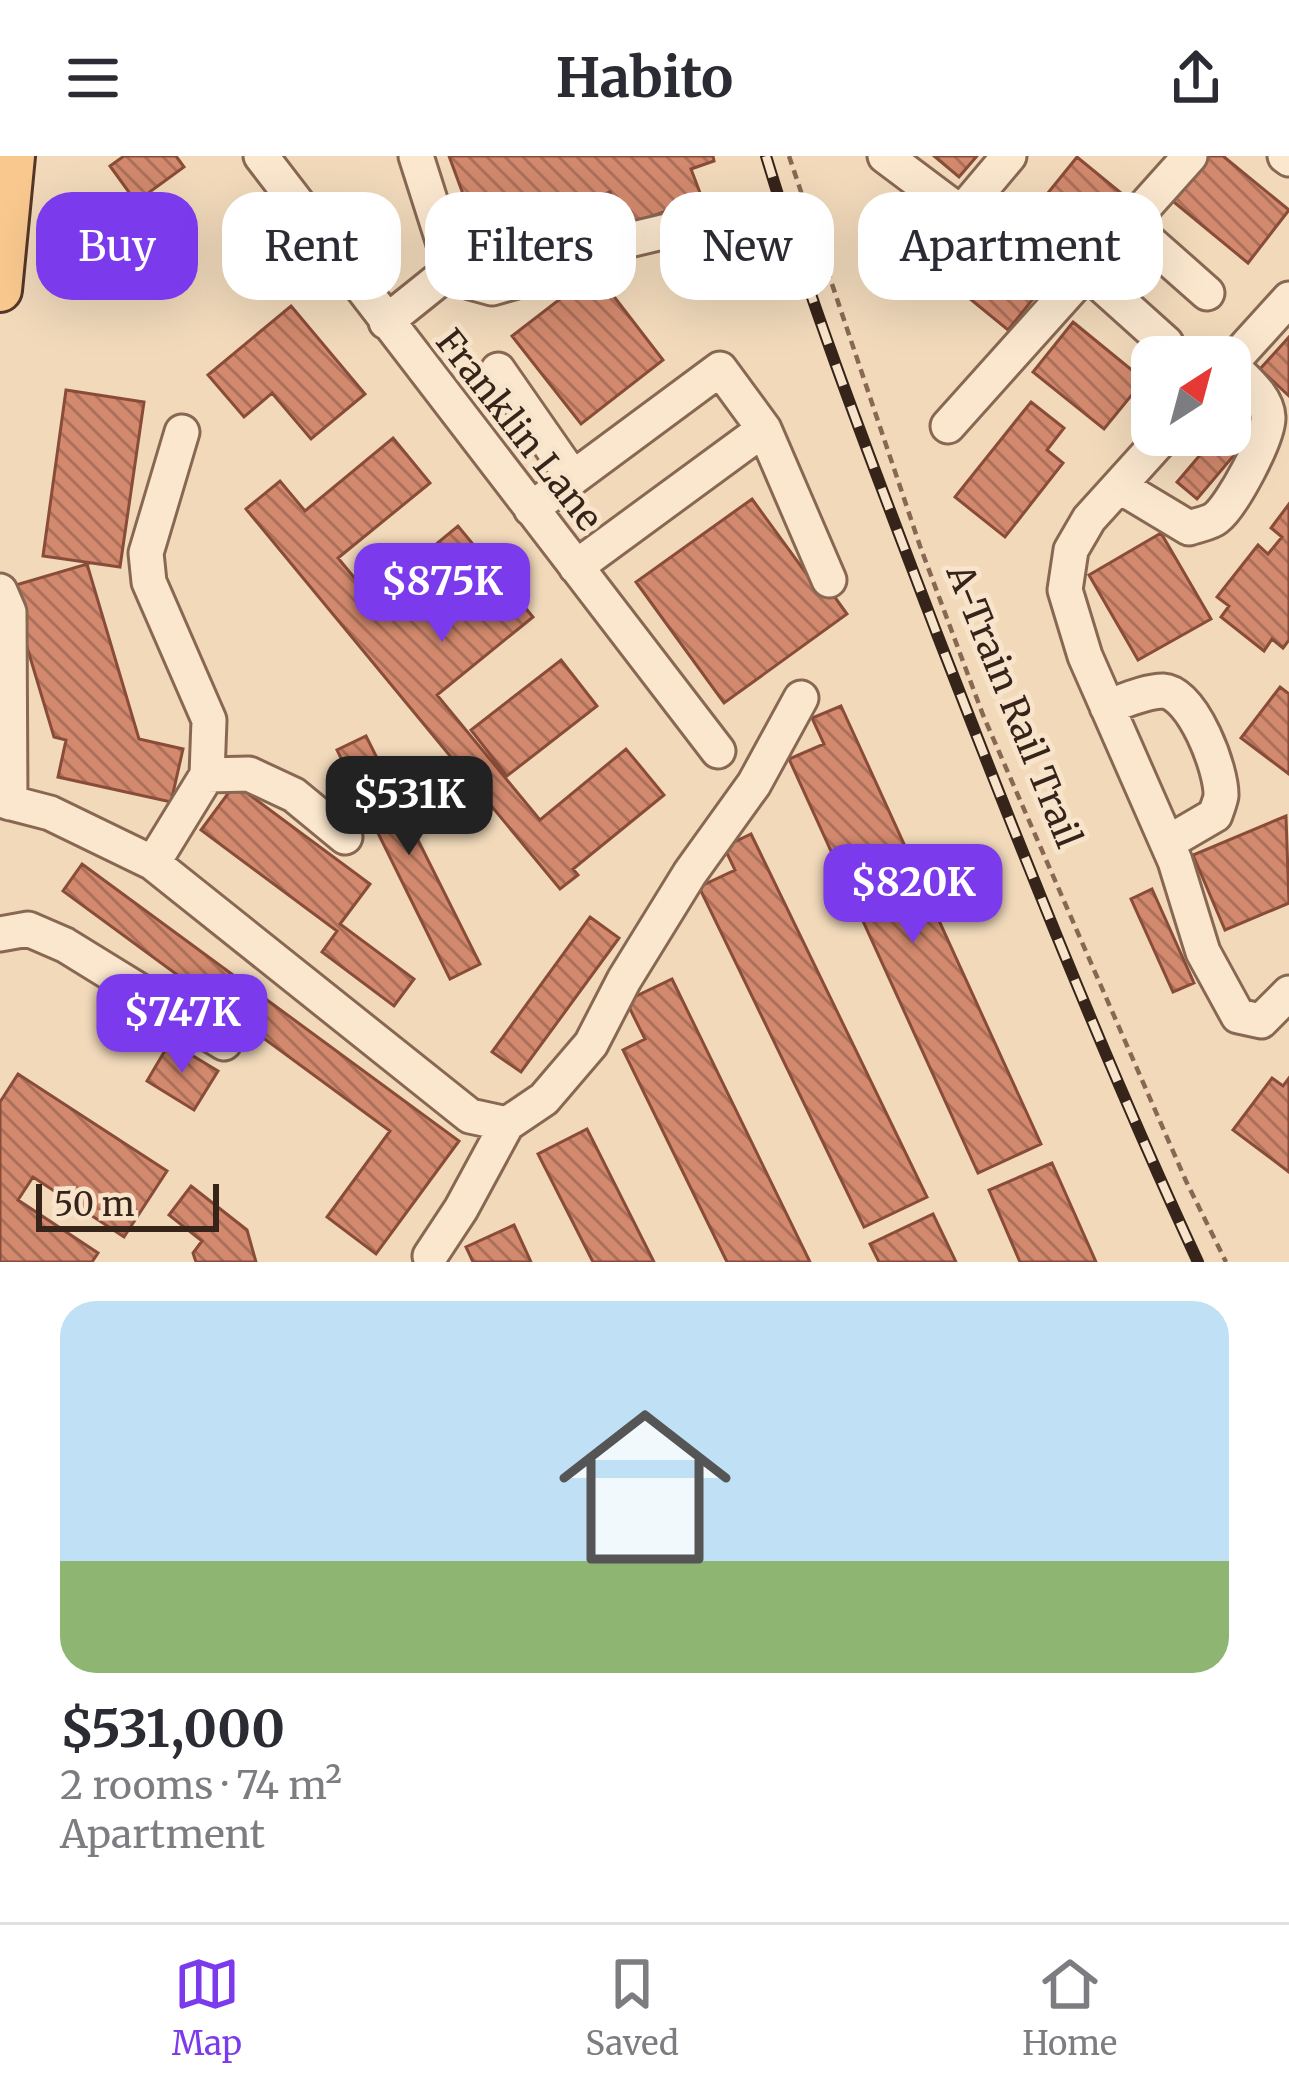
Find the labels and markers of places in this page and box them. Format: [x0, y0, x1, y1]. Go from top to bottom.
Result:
pin: $875K [358, 543, 526, 645]
pin: $531K [325, 756, 493, 858]
pin: $820K [829, 844, 997, 946]
pin: $747K [98, 974, 266, 1076]

